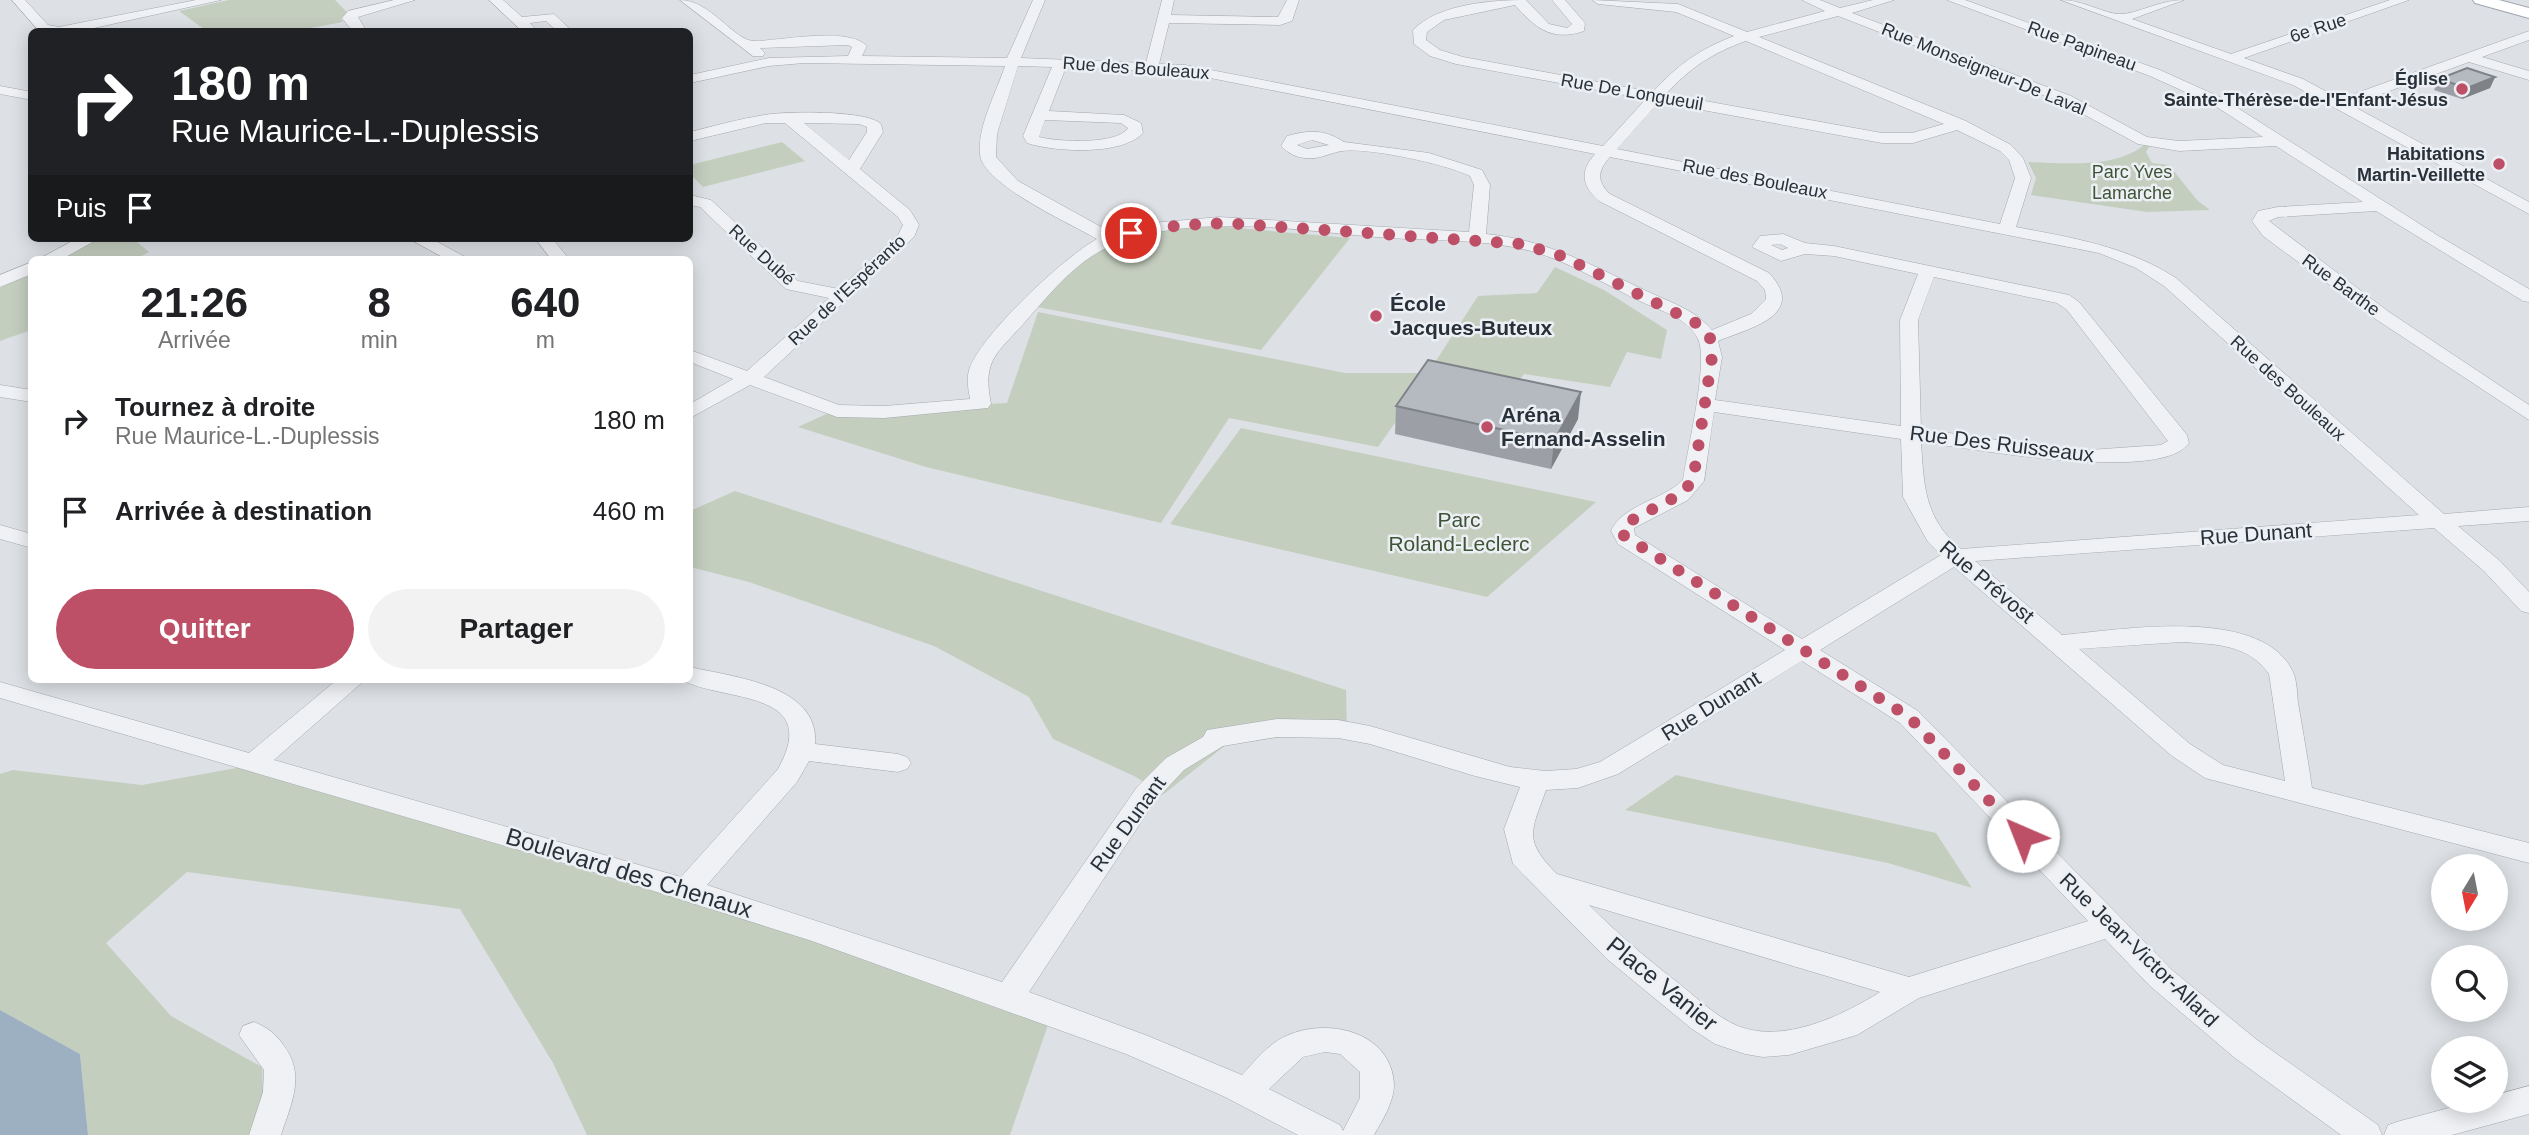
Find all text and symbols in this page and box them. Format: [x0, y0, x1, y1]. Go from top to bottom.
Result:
street label: 6e Rue [2287, 10, 2349, 46]
street label: Rue Papineau [2025, 17, 2139, 75]
street label: Rue Monseigneur-De Laval [1879, 19, 2089, 119]
street label: Rue des Bouleaux [1062, 53, 1210, 83]
icon: right [56, 56, 147, 147]
text: 180 m [171, 56, 310, 110]
place label: Église Sainte-Thérèse-de-l'Enfant-Jésus [2164, 68, 2448, 110]
street label: Rue De Longueuil [1559, 70, 1705, 114]
marker: Église Sainte-Thérèse-de-l'Enfant-Jésus [2454, 81, 2470, 97]
text: Rue Maurice-L.-Duplessis [171, 113, 539, 149]
place label: Habitations Martin-Veillette [2357, 144, 2485, 185]
street label: Rue des Bouleaux [1681, 155, 1829, 203]
marker: Habitations Martin-Veillette [2491, 156, 2507, 172]
park label: Parc Yves Lamarche [2092, 162, 2172, 203]
icon: arrive [121, 189, 159, 227]
text: Puis [56, 193, 107, 223]
pin [1101, 203, 1161, 263]
icon: arrive [1112, 214, 1150, 252]
street label: Rue Dubé [725, 220, 799, 290]
street label: Rue de l'Espéranto [784, 231, 910, 349]
street label: Rue Barthe [2298, 250, 2384, 320]
text: 21:26 [141, 279, 248, 326]
text: 8 [367, 279, 391, 326]
text: 640 [510, 279, 580, 326]
place label: École Jacques-Buteux [1390, 292, 1553, 339]
marker: École Jacques-Buteux [1368, 308, 1384, 324]
text: Arrivée [158, 327, 231, 353]
text: min [361, 327, 398, 353]
text: m [536, 327, 555, 353]
street label: Rue des Bouleaux [2227, 331, 2349, 445]
text: Tournez à droite [115, 392, 315, 422]
icon: right [56, 402, 94, 440]
place label: Aréna Fernand-Asselin [1501, 403, 1666, 450]
text: 180 m [593, 405, 665, 435]
marker: Aréna Fernand-Asselin [1479, 419, 1495, 435]
street label: Rue Des Ruisseaux [1909, 421, 2096, 466]
text: Rue Maurice-L.-Duplessis [115, 423, 380, 449]
icon: arrive [56, 493, 94, 531]
text: Arrivée à destination [115, 496, 372, 526]
text: 460 m [593, 496, 665, 526]
park label: Parc Roland-Leclerc [1388, 508, 1530, 555]
street label: Rue Dunant [2199, 518, 2313, 549]
street label: Rue Prévost [1936, 536, 2039, 628]
button: Quitter [56, 589, 354, 669]
button: Partager [368, 589, 665, 669]
street label: Rue Dunant [1657, 666, 1764, 745]
street label: Rue Dunant [1085, 771, 1170, 876]
position arrow [1986, 799, 2060, 873]
street label: Boulevard des Chenaux [503, 822, 756, 923]
north arrow [2431, 854, 2508, 931]
map controls [2431, 854, 2508, 1113]
street label: Rue Jean-Victor-Allard [2056, 868, 2223, 1031]
street label: Place Vanier [1602, 931, 1723, 1036]
button: search [2431, 945, 2508, 1022]
button: layers [2431, 1036, 2508, 1113]

